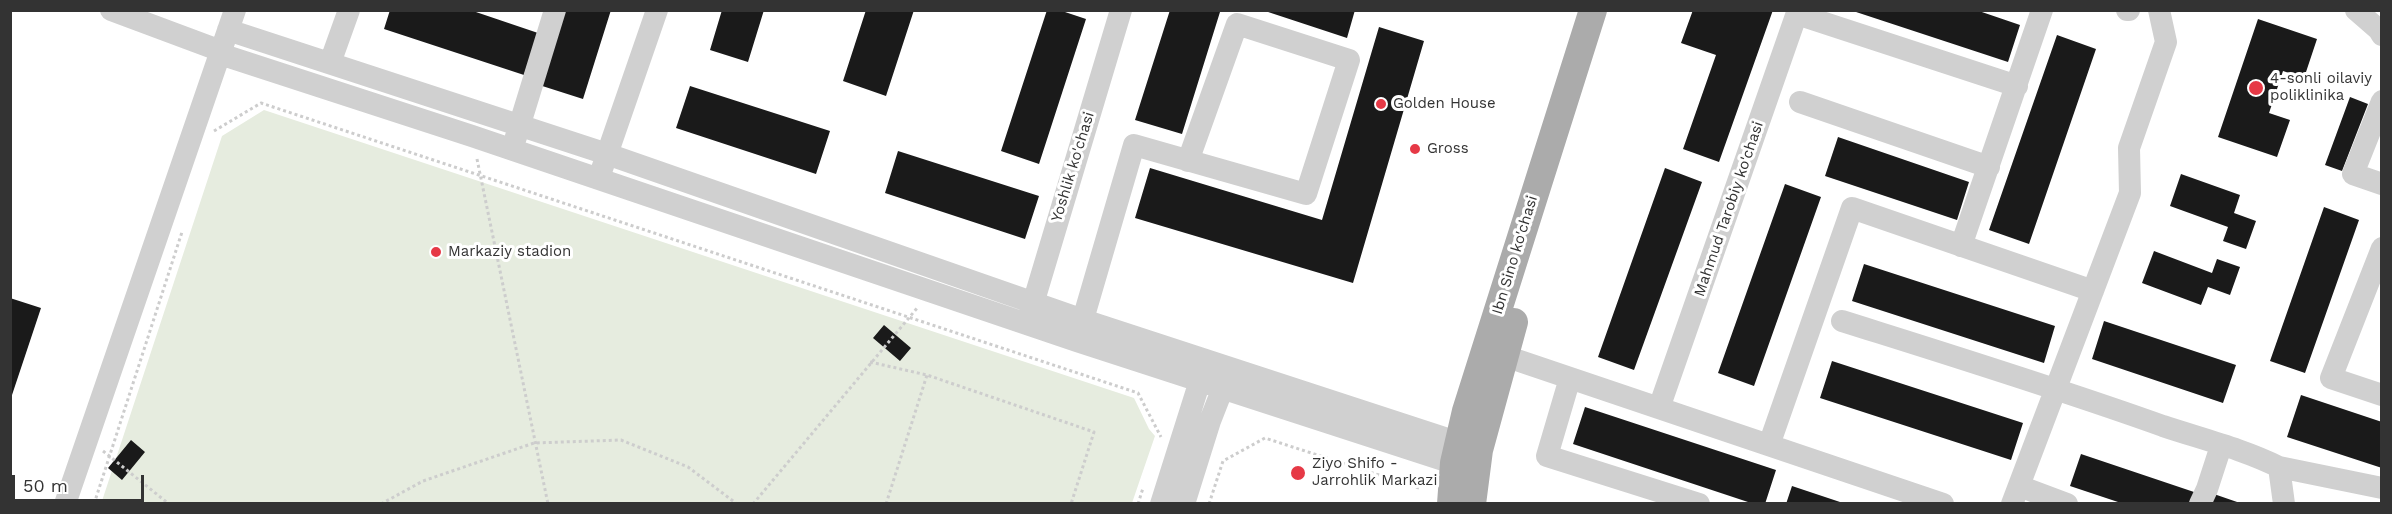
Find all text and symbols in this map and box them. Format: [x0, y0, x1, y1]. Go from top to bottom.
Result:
place label: 4-sonli oilaviy poliklinika [2270, 70, 2372, 105]
marker: 4-sonli oilaviy poliklinika [2247, 79, 2265, 97]
place label: Golden House [1393, 95, 1496, 113]
marker: Golden House [1374, 97, 1388, 111]
street label: Yoshlik ko'chasi [1048, 110, 1098, 224]
street label: Mahmud Tarobiy ko'chasi [1691, 119, 1767, 299]
place label: Gross [1427, 140, 1469, 158]
marker: Gross [1408, 142, 1422, 156]
street label: Ibn Sino ko'chasi [1488, 193, 1542, 317]
place label: Markaziy stadion [448, 243, 571, 261]
marker: Markaziy stadion [429, 245, 443, 259]
place label: Ziyo Shifo - Jarrohlik Markazi [1312, 455, 1437, 490]
scale bar [15, 463, 147, 501]
marker: Ziyo Shifo - Jarrohlik Markazi [1289, 464, 1307, 482]
text: 50 m [23, 475, 68, 496]

